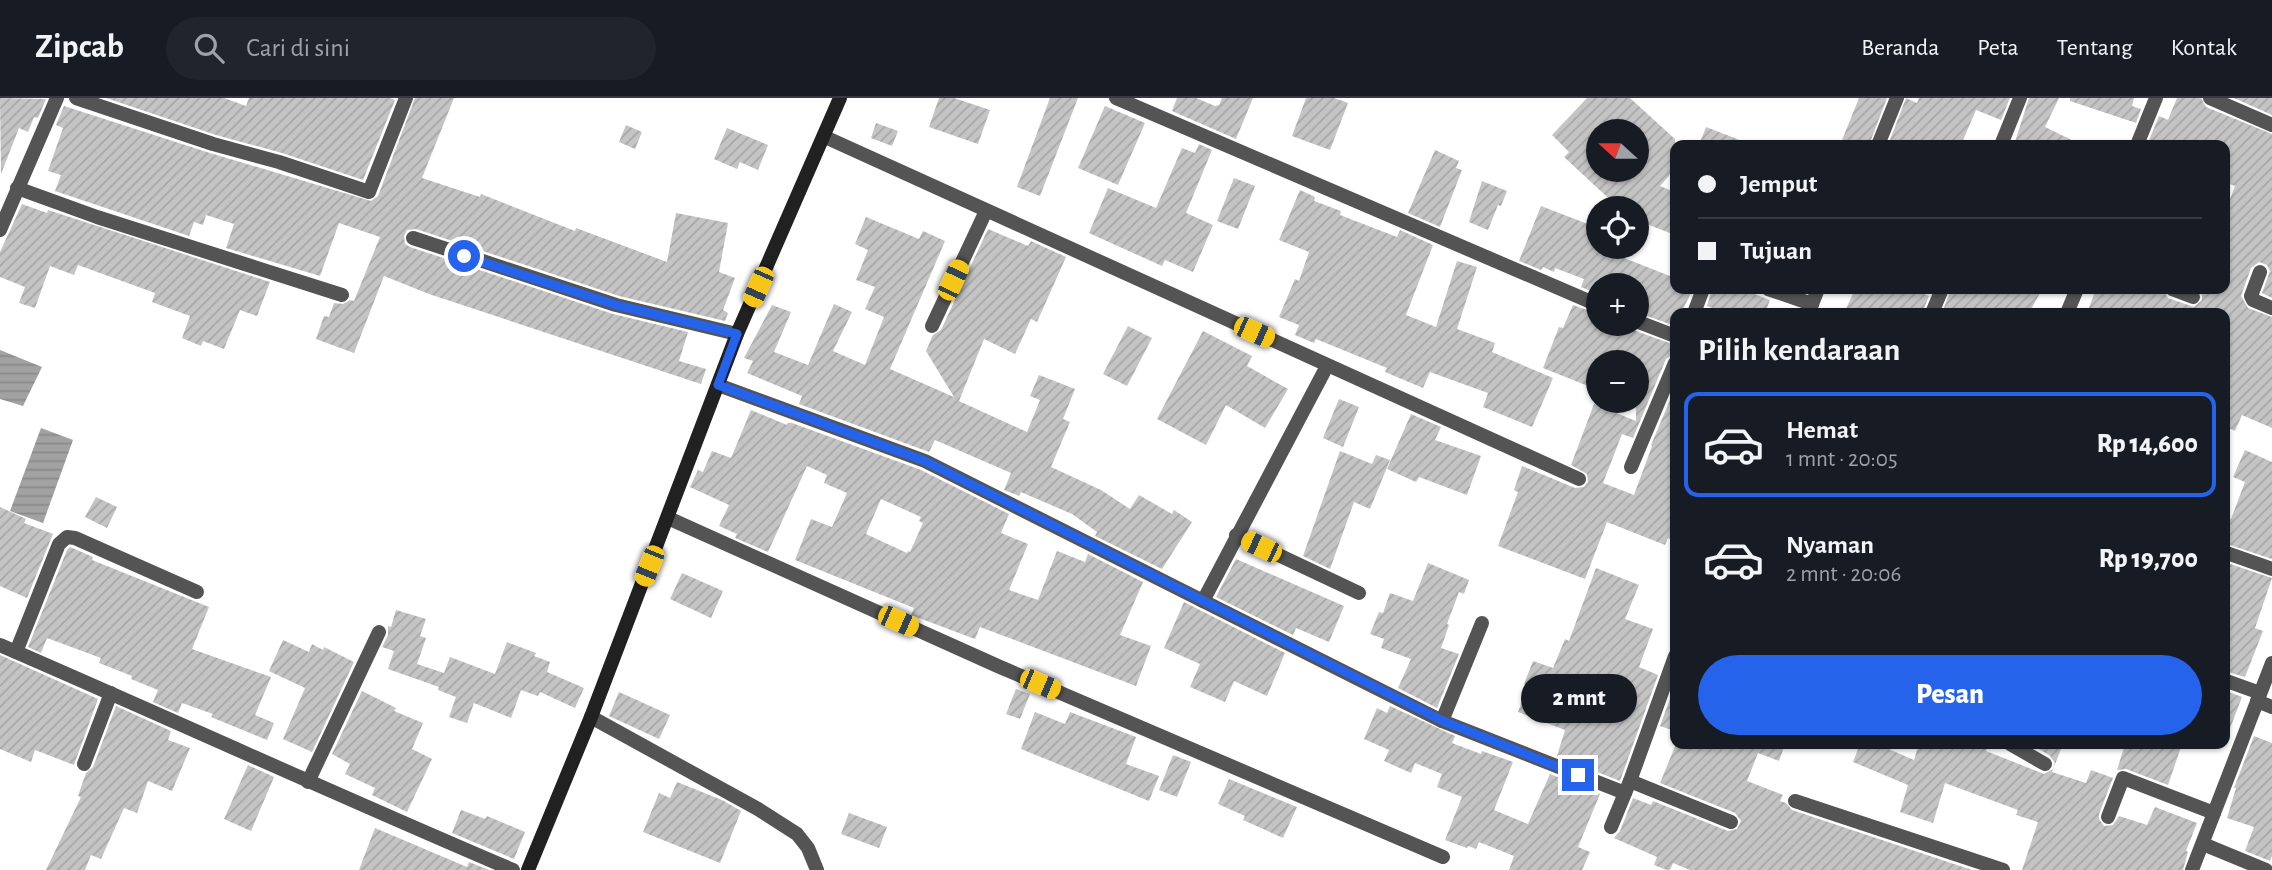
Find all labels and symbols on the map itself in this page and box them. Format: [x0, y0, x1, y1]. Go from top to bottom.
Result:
north arrow [1586, 119, 1648, 182]
route start [448, 240, 480, 272]
car [935, 257, 972, 303]
car [740, 264, 777, 310]
car [1231, 314, 1278, 350]
car [1238, 529, 1285, 565]
car [632, 543, 667, 589]
car [875, 603, 922, 639]
car [1017, 666, 1064, 702]
callout: 2 mnt [1520, 674, 1636, 722]
route end [1562, 759, 1594, 791]

